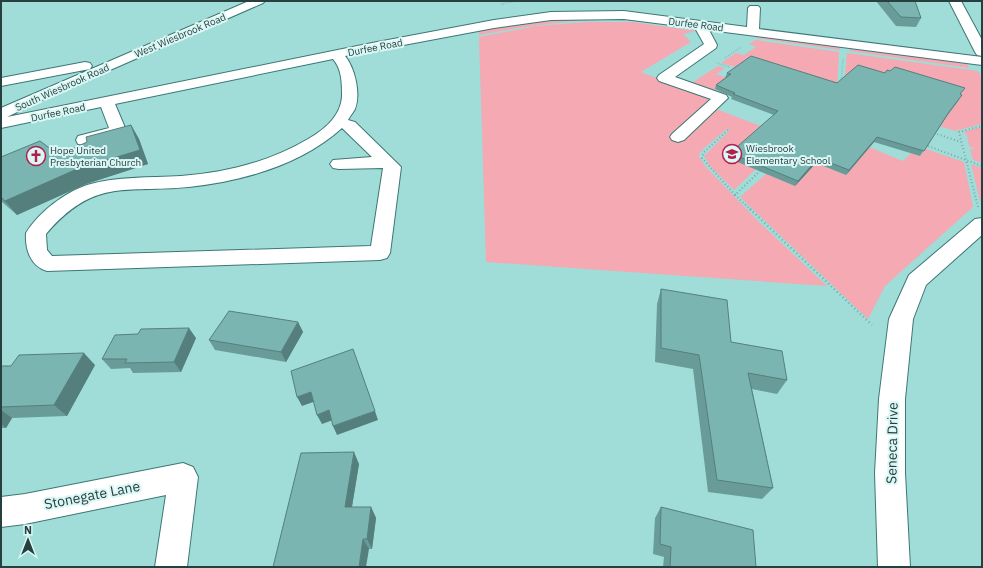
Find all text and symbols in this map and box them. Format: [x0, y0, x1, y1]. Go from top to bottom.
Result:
street label: West Wiesbrook Road [133, 10, 228, 61]
street label: Durfee Road [668, 15, 724, 34]
street label: Durfee Road [347, 36, 404, 59]
street label: South Wiesbrook Road [13, 61, 111, 114]
street label: Durfee Road [30, 100, 87, 125]
place label: Wiesbrook Elementary School [746, 142, 831, 167]
school or university icon: Wiesbrook Elementary School [721, 143, 743, 165]
place label: Hope United Presbyterian Church [50, 144, 141, 169]
church icon: Hope United Presbyterian Church [25, 145, 47, 167]
street label: Seneca Drive [882, 402, 902, 484]
street label: Stonegate Lane [43, 477, 142, 513]
north arrow [8, 520, 48, 560]
text: N [24, 523, 32, 537]

